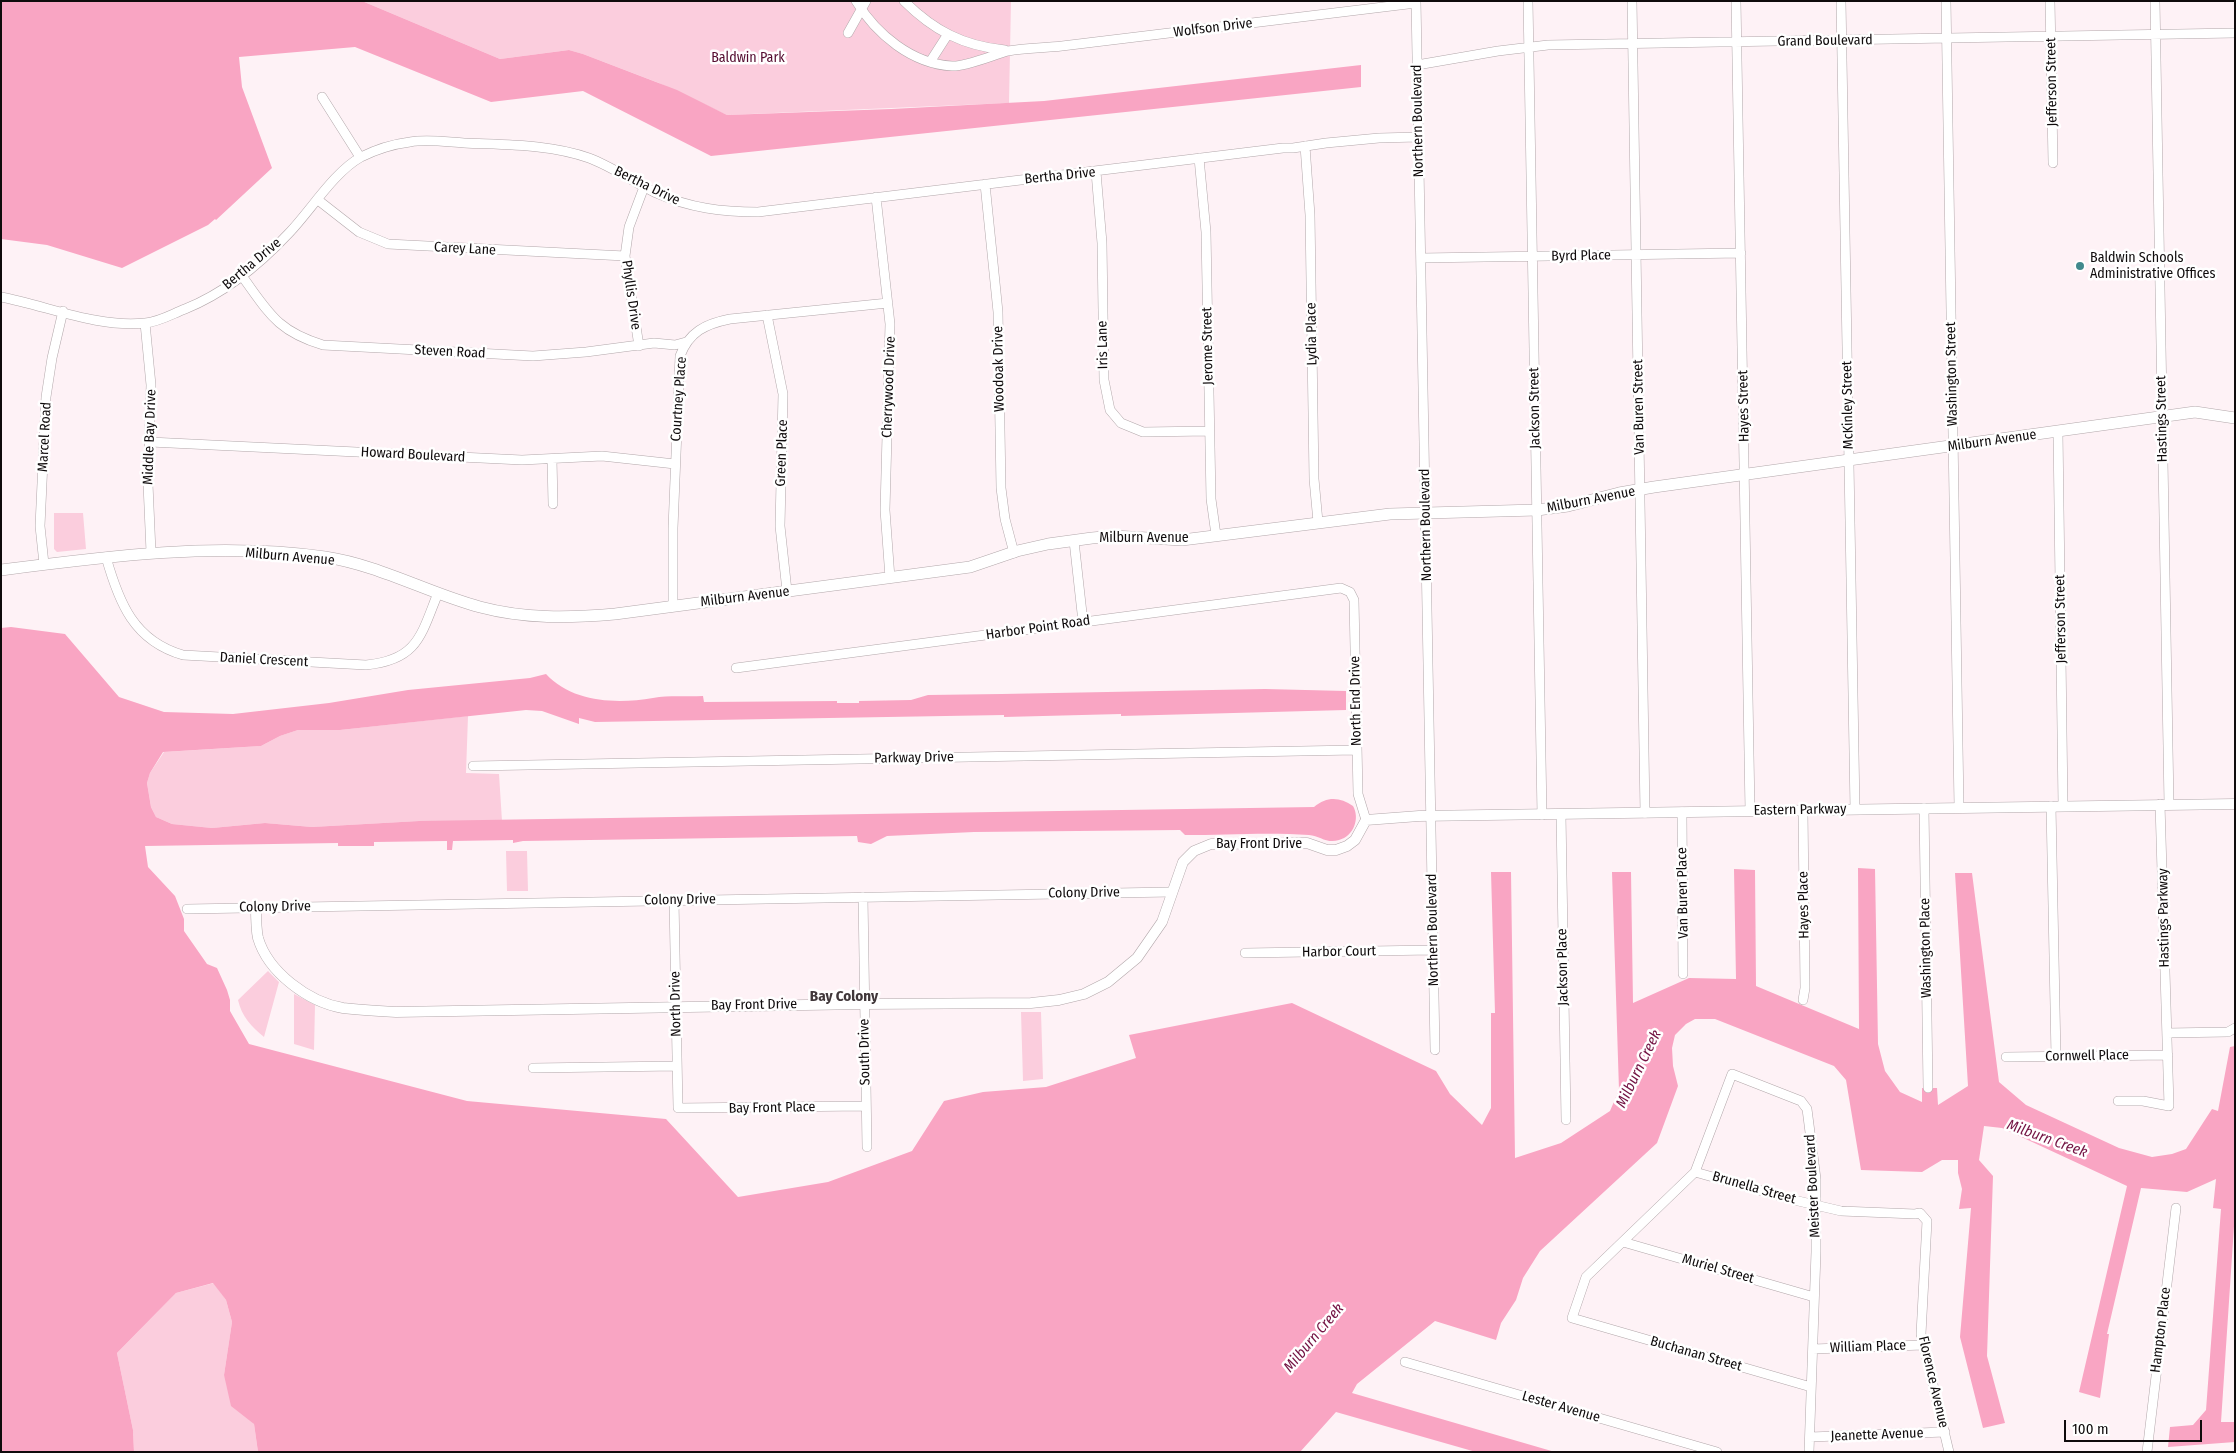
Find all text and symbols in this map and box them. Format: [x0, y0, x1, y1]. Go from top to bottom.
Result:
street label: Wolfson Drive [1173, 15, 1253, 41]
street label: Grand Boulevard [1777, 32, 1873, 50]
street label: Jefferson Street [2043, 37, 2061, 127]
park label: Baldwin Park [711, 50, 785, 66]
street label: Northern Boulevard [1409, 64, 1427, 178]
street label: Bertha Drive [611, 163, 683, 209]
street label: Bertha Drive [1024, 164, 1096, 188]
street label: Bertha Drive [219, 235, 285, 293]
street label: Carey Lane [434, 239, 496, 259]
street label: Byrd Place [1551, 247, 1611, 265]
place label: Baldwin Schools Administrative Offices [2090, 250, 2215, 282]
street label: Phyllis Drive [618, 259, 644, 331]
marker: Baldwin Schools Administrative Offices [2074, 260, 2086, 272]
street label: Lydia Place [1303, 302, 1321, 366]
street label: Jerome Street [1199, 307, 1217, 385]
street label: Iris Lane [1094, 321, 1112, 369]
street label: Washington Street [1943, 322, 1961, 426]
street label: Woodoak Drive [990, 326, 1008, 412]
street label: Cherrywood Drive [879, 336, 899, 438]
street label: Steven Road [414, 342, 486, 362]
street label: Courtney Place [668, 356, 690, 442]
street label: Van Buren Street [1630, 359, 1648, 455]
street label: McKinley Street [1839, 361, 1857, 449]
street label: Jackson Street [1526, 367, 1544, 449]
street label: Hayes Street [1735, 370, 1753, 442]
street label: Hastings Street [2153, 375, 2171, 463]
street label: Middle Bay Drive [140, 389, 160, 485]
street label: Marcel Road [35, 402, 55, 472]
street label: Green Place [772, 419, 792, 487]
street label: Milburn Avenue [1946, 426, 2038, 456]
street label: Howard Boulevard [360, 444, 466, 466]
street label: Northern Boulevard [1417, 468, 1435, 582]
street label: Milburn Avenue [1545, 483, 1637, 517]
street label: Milburn Avenue [1099, 530, 1189, 546]
street label: Milburn Avenue [245, 545, 335, 569]
street label: Jefferson Street [2052, 574, 2070, 664]
street label: Milburn Avenue [700, 583, 790, 611]
street label: Harbor Point Road [985, 612, 1091, 644]
street label: Daniel Crescent [219, 649, 309, 671]
street label: North End Drive [1347, 656, 1365, 746]
street label: Parkway Drive [874, 749, 954, 767]
street label: Eastern Parkway [1753, 801, 1847, 819]
street label: Bay Front Drive [1216, 836, 1302, 852]
street label: Van Buren Place [1674, 847, 1692, 939]
street label: Hastings Parkway [2155, 868, 2173, 968]
street label: Hayes Place [1795, 871, 1813, 939]
street label: Northern Boulevard [1424, 873, 1442, 987]
street label: Colony Drive [1048, 884, 1120, 902]
street label: Colony Drive [644, 891, 716, 909]
street label: Colony Drive [239, 898, 311, 916]
street label: Washington Place [1917, 898, 1935, 998]
street label: Jackson Place [1554, 928, 1572, 1006]
street label: Harbor Court [1302, 943, 1376, 961]
street label: North Drive [667, 971, 685, 1037]
district label: Bay Colony [810, 988, 878, 1006]
street label: Bay Front Drive [711, 996, 797, 1014]
street label: South Drive [856, 1019, 874, 1085]
water label: Milburn Creek [1612, 1027, 1666, 1111]
street label: Cornwell Place [2045, 1047, 2129, 1065]
street label: Bay Front Place [728, 1099, 816, 1117]
water label: Milburn Creek [2004, 1116, 2090, 1162]
street label: Meister Boulevard [1802, 1134, 1824, 1238]
street label: Brunella Street [1710, 1168, 1798, 1208]
street label: Muriel Street [1680, 1251, 1756, 1287]
street label: Hampton Place [2147, 1286, 2175, 1374]
water label: Milburn Creek [1280, 1300, 1348, 1376]
street label: Buchanan Street [1648, 1333, 1744, 1375]
street label: Florence Avenue [1914, 1334, 1952, 1430]
street label: William Place [1830, 1337, 1906, 1357]
street label: Lester Avenue [1520, 1388, 1602, 1426]
scale bar [2066, 1410, 2204, 1442]
text: 100 m [2072, 1420, 2109, 1438]
street label: Jeanette Avenue [1830, 1425, 1924, 1445]

